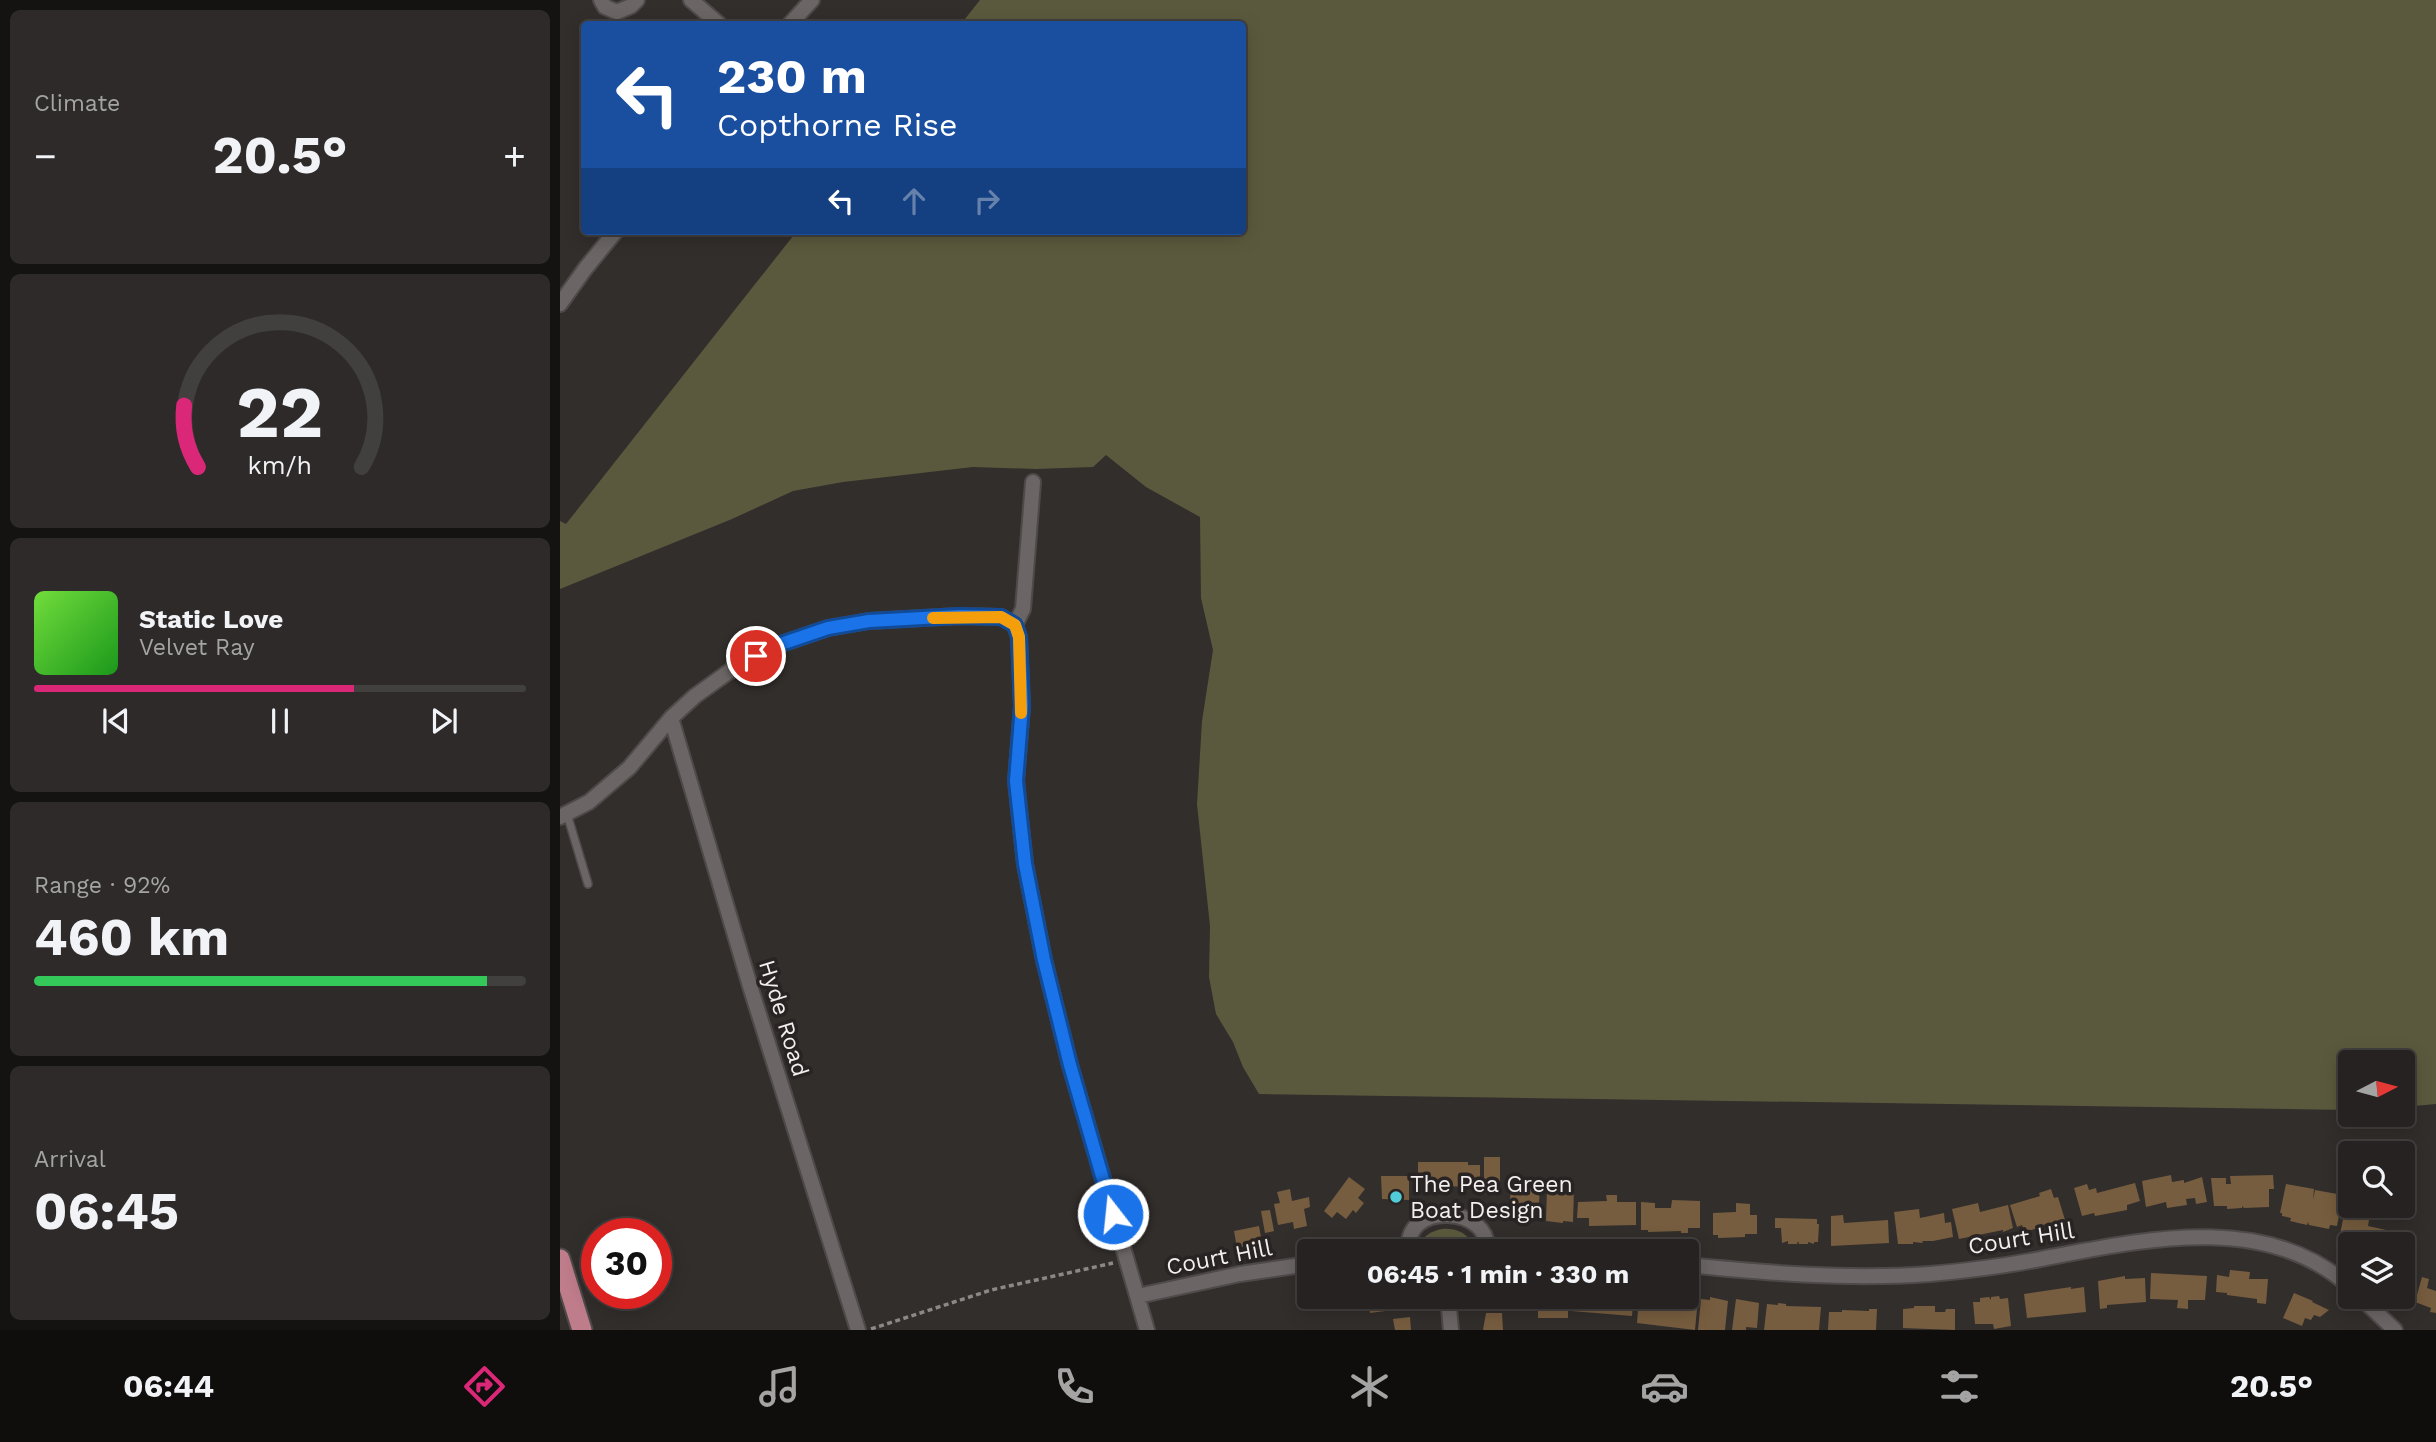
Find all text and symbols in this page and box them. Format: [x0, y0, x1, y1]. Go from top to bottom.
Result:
text: 230 m [717, 47, 867, 105]
icon: left [602, 49, 693, 140]
text: Climate [34, 90, 120, 117]
text: Copthorne Rise [717, 106, 958, 144]
text: 20.5° [212, 125, 348, 186]
text: − [34, 134, 57, 178]
text: + [503, 134, 526, 178]
icon: left [822, 182, 860, 220]
icon: ahead [895, 182, 933, 220]
icon: right [968, 182, 1006, 220]
text: 22 [237, 369, 323, 455]
text: km/h [248, 451, 312, 480]
text: Static Love [139, 604, 283, 634]
pin [726, 626, 786, 686]
text: Velvet Ray [139, 634, 255, 661]
icon: arrive [737, 637, 775, 675]
icon: previous [97, 702, 135, 740]
icon: pause [261, 702, 299, 740]
icon: next [425, 702, 463, 740]
text: Range · 92% [34, 872, 170, 899]
text: 460 km [34, 907, 229, 968]
street label: Hyde Road [753, 957, 814, 1080]
north arrow [2338, 1050, 2415, 1127]
map controls [2338, 1050, 2415, 1309]
button: search [2338, 1141, 2415, 1218]
text: Arrival [34, 1146, 106, 1173]
place label: The Pea Green Boat Design [1410, 1171, 1573, 1224]
position arrow [1076, 1177, 1150, 1251]
text: 06:45 [34, 1181, 179, 1242]
marker: The Pea Green Boat Design [1388, 1189, 1404, 1205]
street label: Court Hill [1966, 1217, 2076, 1260]
speed limit sign: 30 [581, 1218, 672, 1309]
button: layers [2338, 1232, 2415, 1309]
street label: Court Hill [1164, 1234, 1274, 1281]
text: 06:45 · 1 min · 330 m [1367, 1259, 1629, 1289]
icon: directions [460, 1362, 509, 1411]
icon: music [755, 1362, 804, 1411]
icon: phone [1050, 1362, 1099, 1411]
icon: climate [1345, 1362, 1394, 1411]
icon: car [1640, 1362, 1689, 1411]
icon: filters [1935, 1362, 1984, 1411]
text: 06:44 [123, 1367, 214, 1405]
text: 20.5° [2230, 1367, 2313, 1405]

